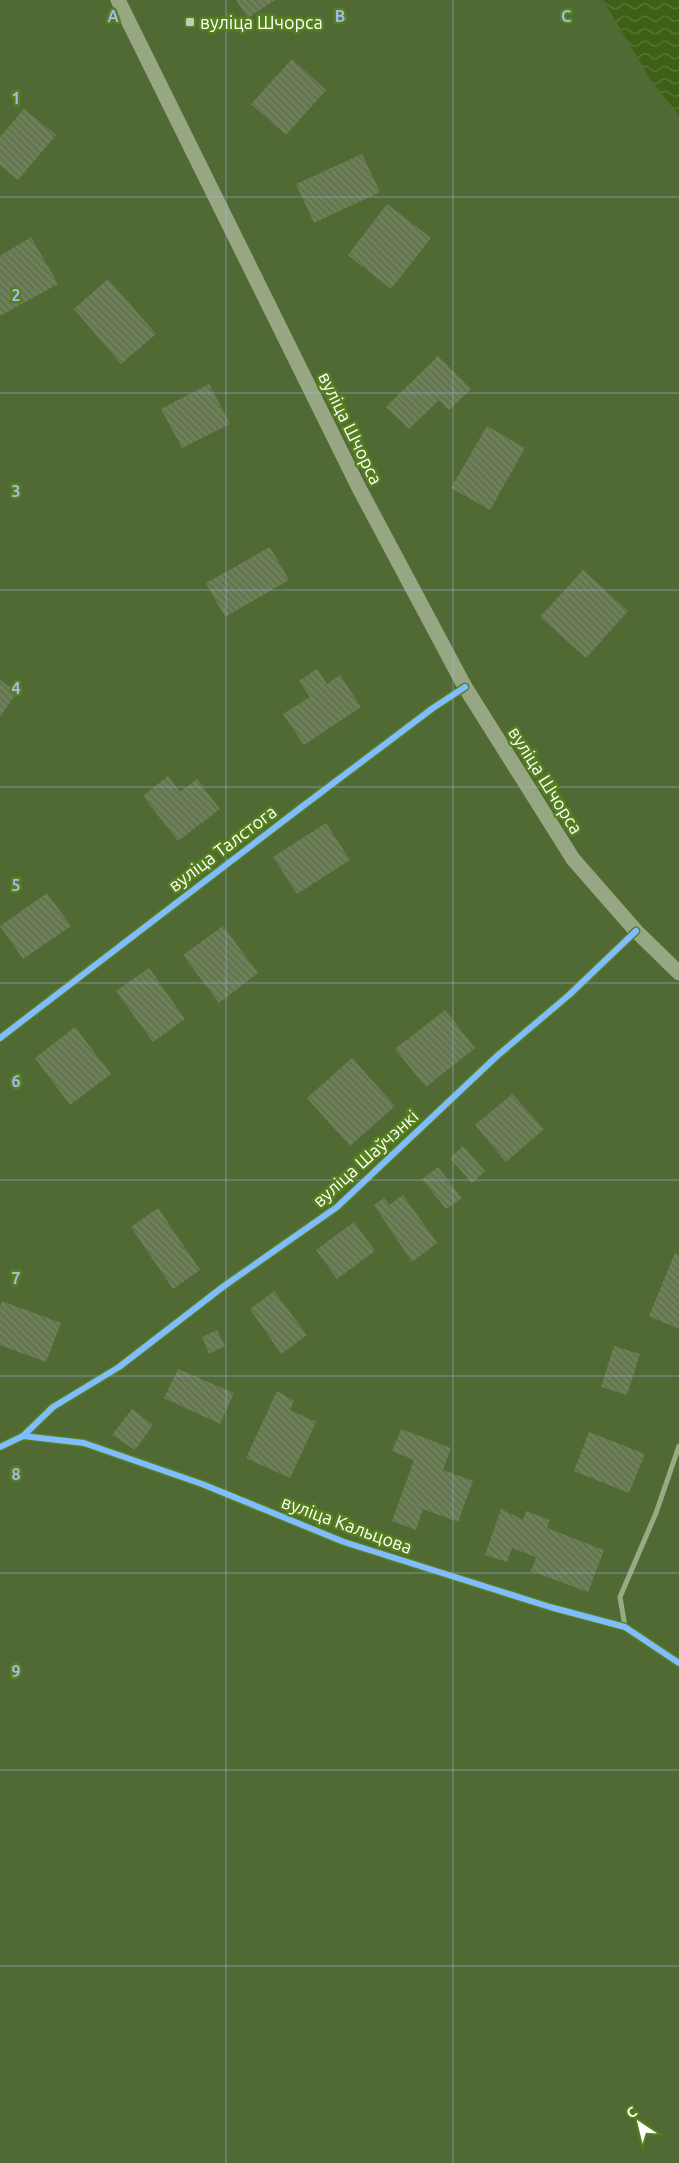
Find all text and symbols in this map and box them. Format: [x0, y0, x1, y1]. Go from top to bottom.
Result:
text: A [107, 7, 119, 25]
text: B [335, 7, 345, 25]
text: C [561, 7, 571, 25]
place label: вуліца Шчорса [200, 12, 323, 32]
marker: вуліца Шчорса [184, 16, 196, 28]
text: 1 [11, 89, 21, 107]
text: 2 [11, 286, 21, 304]
street label: вуліца Шчорса [315, 368, 387, 488]
text: 3 [11, 482, 21, 500]
text: 4 [11, 679, 21, 697]
street label: вуліца Шчорса [505, 723, 587, 837]
street label: вуліца Талстога [164, 801, 280, 895]
text: 5 [11, 876, 21, 894]
text: 6 [11, 1072, 21, 1090]
street label: вуліца Шаўчэнкі [308, 1105, 422, 1211]
text: 7 [11, 1269, 21, 1287]
text: 8 [11, 1465, 21, 1483]
street label: вуліца Кальцова [279, 1491, 415, 1557]
text: 9 [11, 1662, 21, 1680]
north arrow [614, 2098, 664, 2148]
text: С [623, 2103, 640, 2121]

